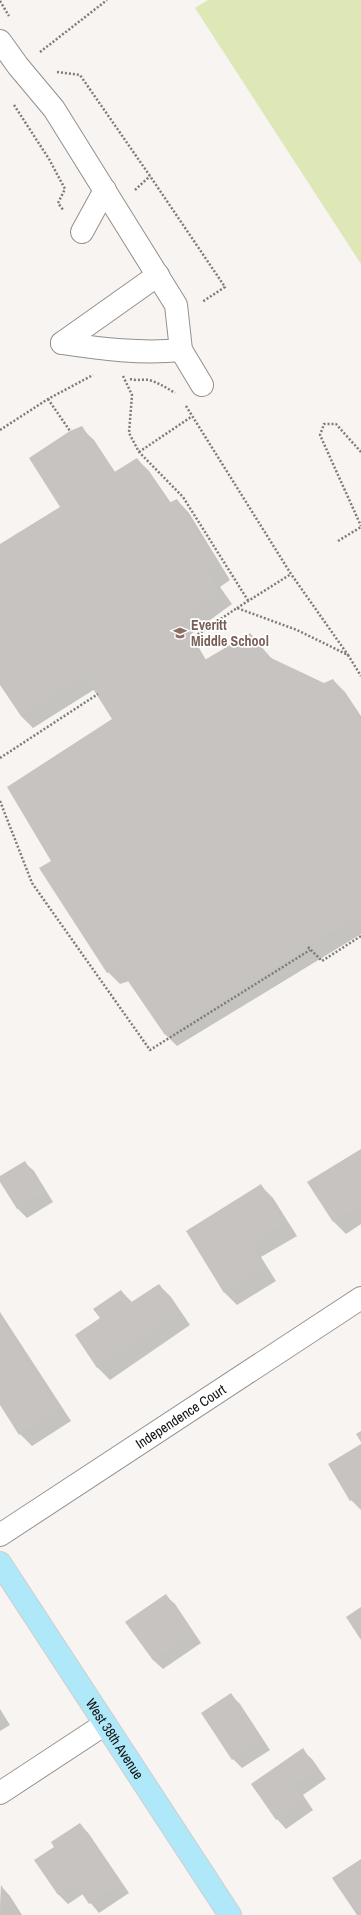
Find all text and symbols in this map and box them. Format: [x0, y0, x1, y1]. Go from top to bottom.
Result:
place label: Everitt Middle School [191, 616, 269, 650]
school or university icon: Everitt Middle School [172, 625, 188, 641]
street label: Independence Court [132, 1380, 229, 1453]
street label: West 38th Avenue [82, 1695, 148, 1783]

